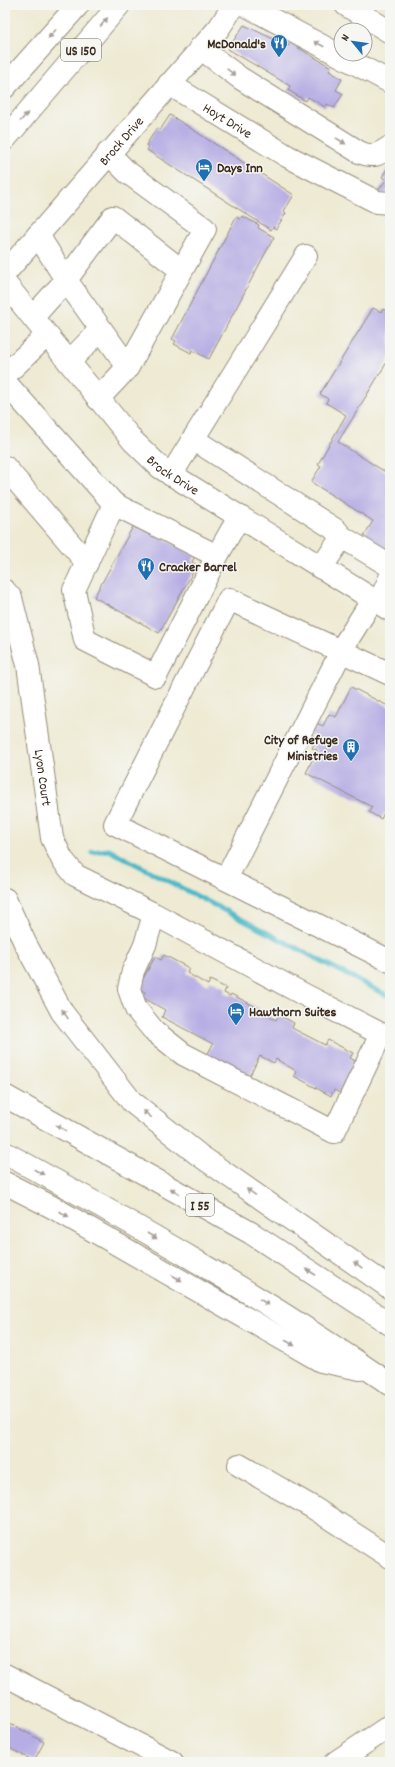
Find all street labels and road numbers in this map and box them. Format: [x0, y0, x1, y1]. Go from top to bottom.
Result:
road number: US 150 [61, 39, 101, 61]
street label: Hoyt Drive [198, 99, 255, 144]
street label: Brock Drive [95, 113, 149, 171]
street label: Brock Drive [141, 451, 202, 501]
street label: Lyon Court [28, 748, 55, 807]
road number: I 55 [186, 1194, 214, 1216]

